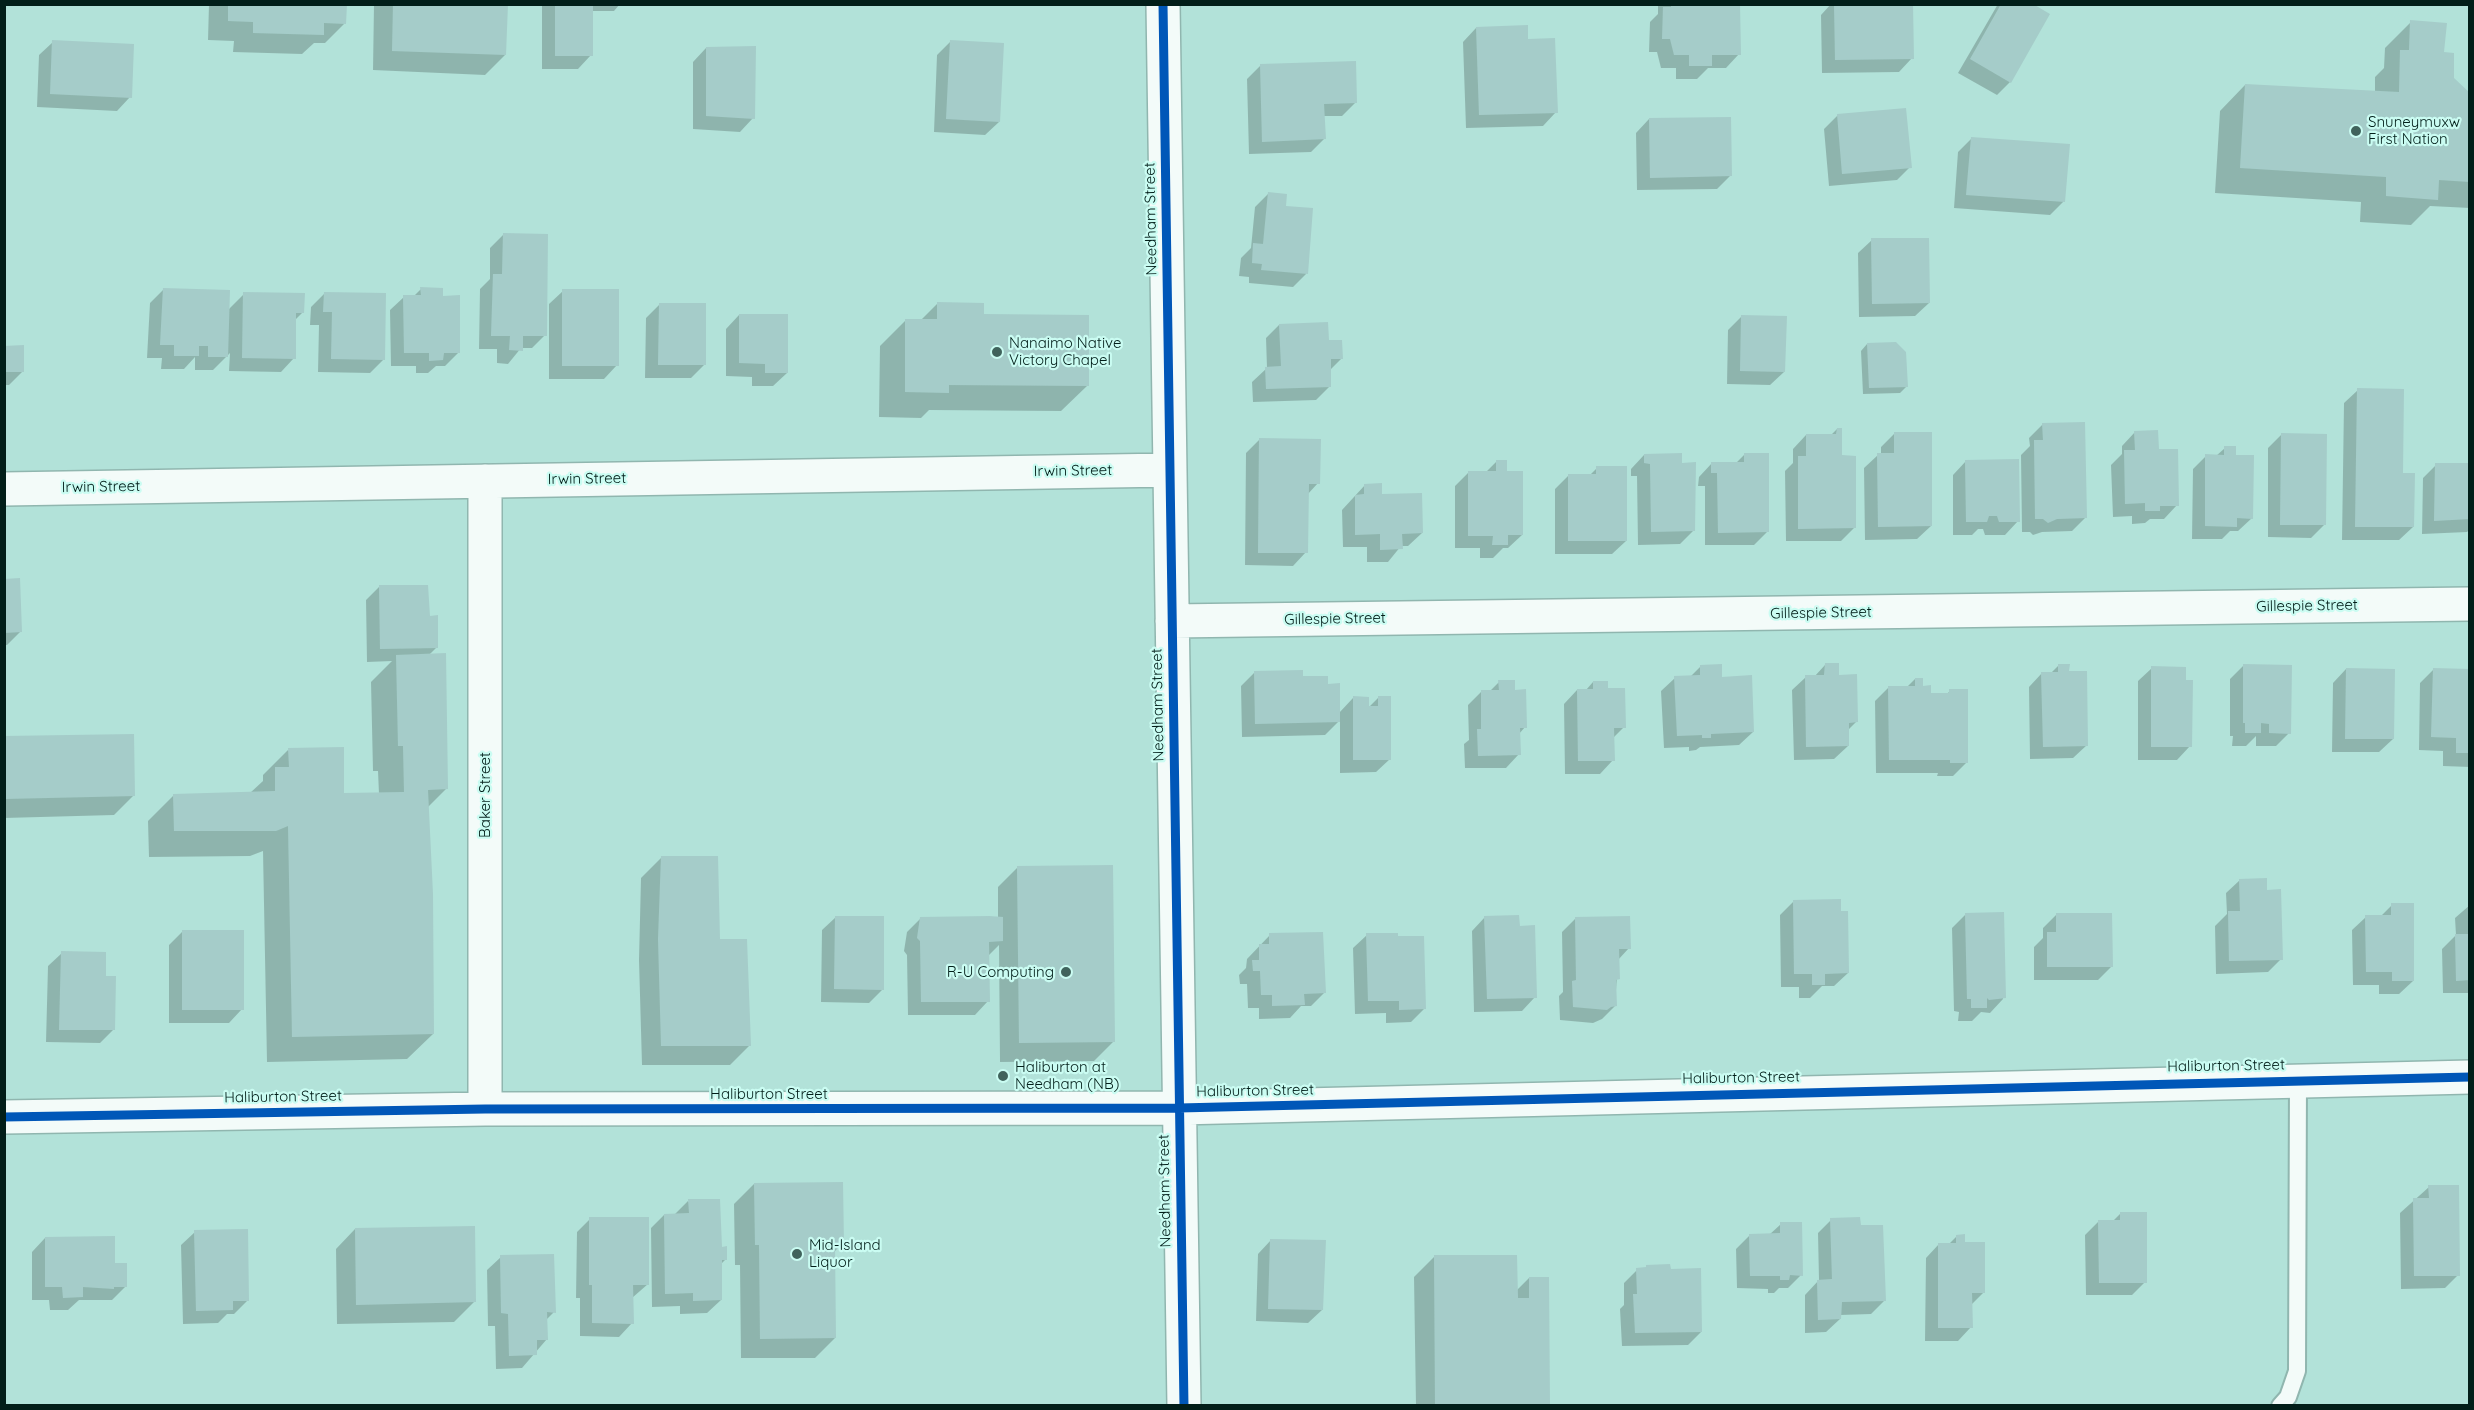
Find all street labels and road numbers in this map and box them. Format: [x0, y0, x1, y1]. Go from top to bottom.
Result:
street label: Needham Street [1141, 162, 1161, 276]
street label: Irwin Street [1034, 461, 1112, 481]
street label: Irwin Street [548, 469, 626, 489]
street label: Irwin Street [62, 477, 140, 497]
street label: Gillespie Street [2256, 596, 2358, 616]
street label: Gillespie Street [1770, 603, 1872, 623]
street label: Gillespie Street [1284, 609, 1386, 629]
street label: Needham Street [1148, 648, 1168, 762]
street label: Baker Street [476, 752, 494, 838]
street label: Haliburton Street [2167, 1056, 2285, 1076]
street label: Haliburton Street [1682, 1068, 1800, 1088]
street label: Haliburton Street [1196, 1081, 1314, 1101]
street label: Haliburton Street [710, 1085, 828, 1103]
street label: Haliburton Street [224, 1087, 342, 1107]
street label: Needham Street [1155, 1134, 1175, 1248]

